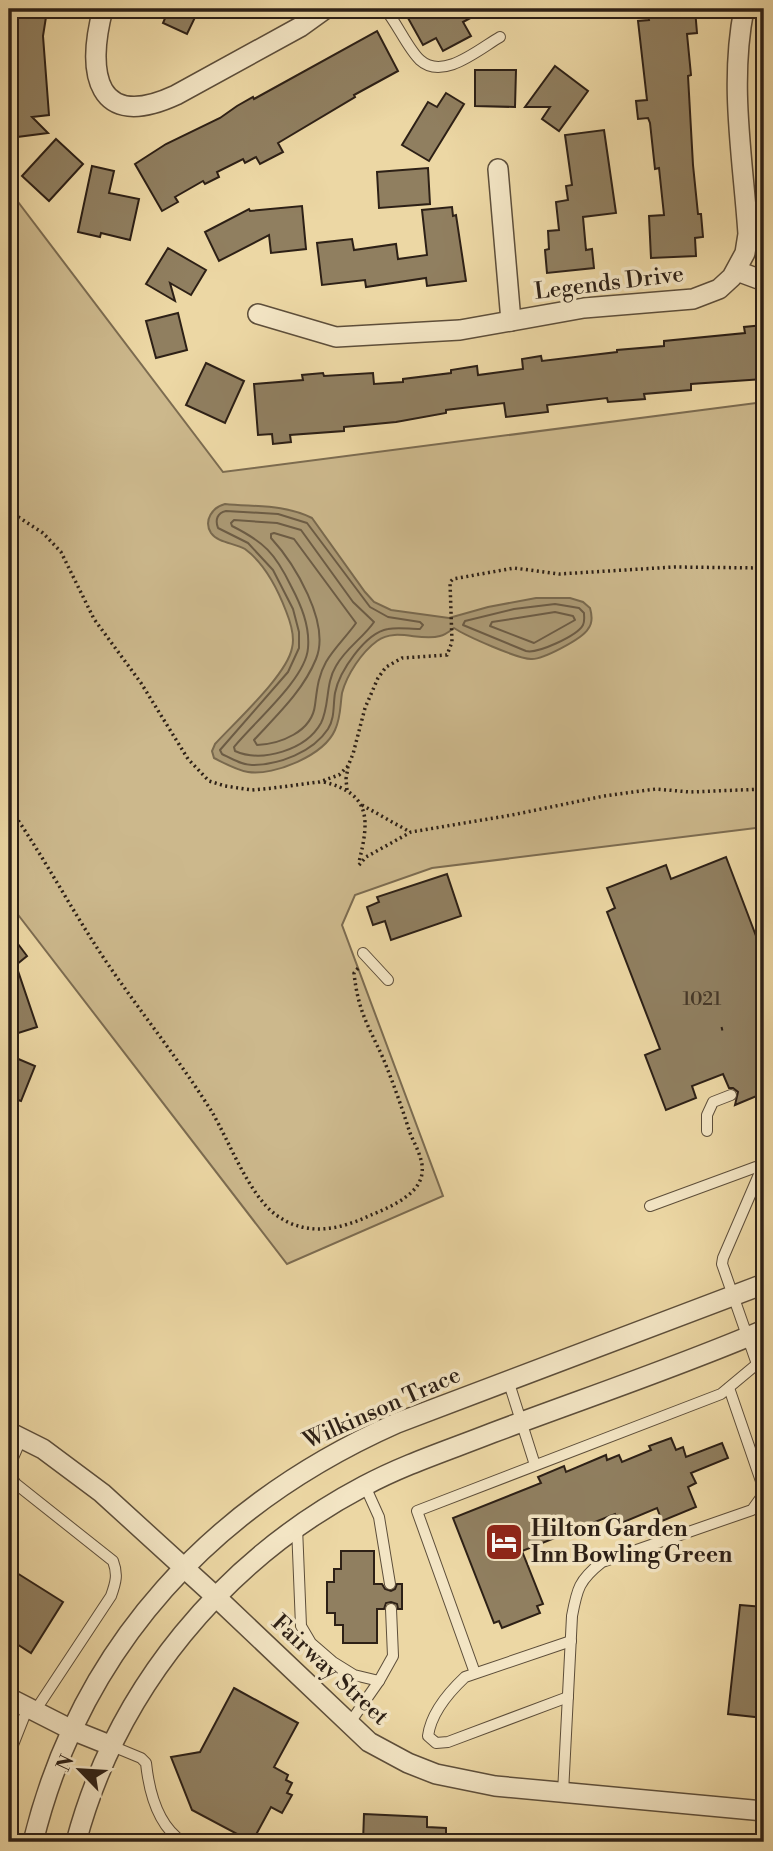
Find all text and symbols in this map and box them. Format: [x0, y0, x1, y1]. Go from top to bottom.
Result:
street label: Legends Drive [533, 260, 685, 306]
house number: 1021 [682, 987, 722, 1011]
street label: Wilkinson Trace [298, 1361, 465, 1456]
place label: Hilton Garden Inn Bowling Green [531, 1515, 732, 1569]
hotel icon: Hilton Garden Inn Bowling Green [483, 1521, 525, 1563]
street label: Fairway Street [266, 1609, 394, 1731]
north arrow [46, 1736, 116, 1806]
text: N [51, 1751, 80, 1775]

